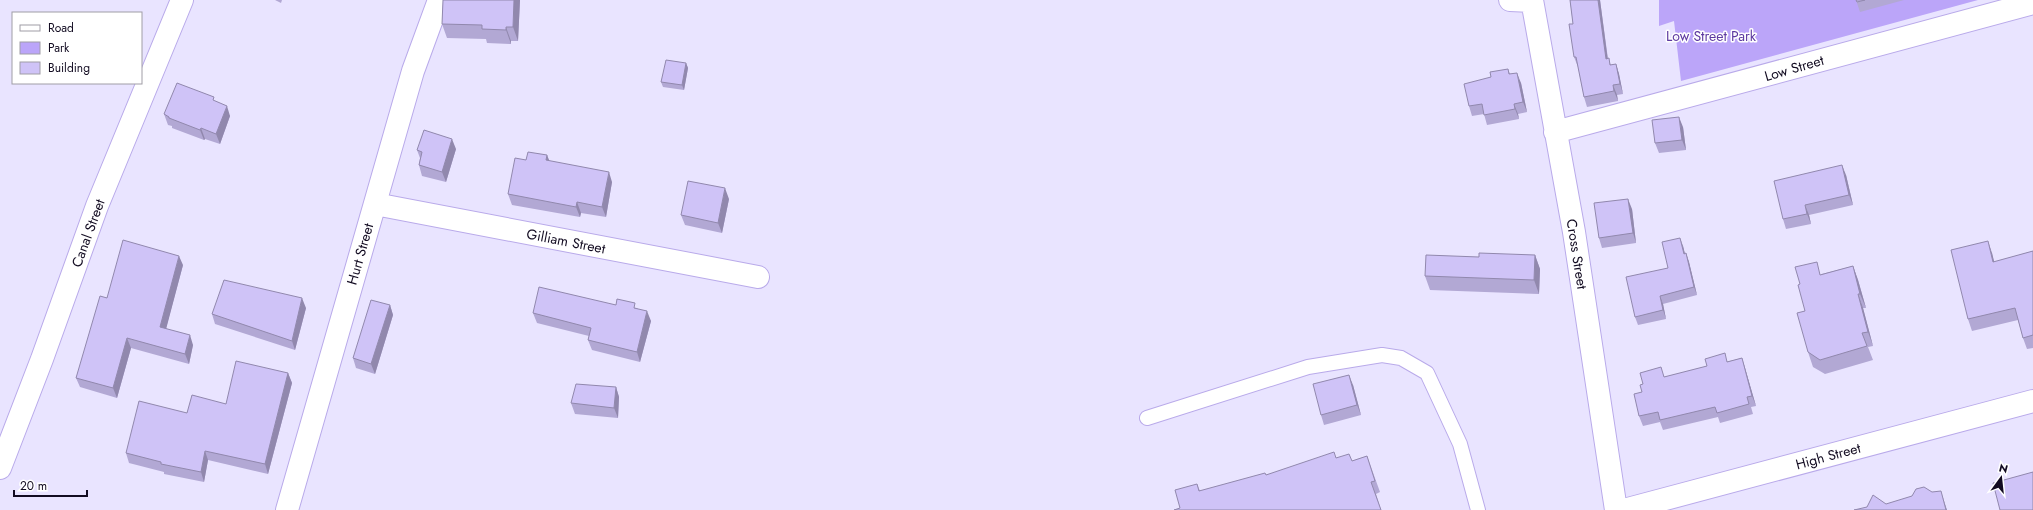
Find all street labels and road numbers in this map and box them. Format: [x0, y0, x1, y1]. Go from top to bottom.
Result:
street label: Low Street [1762, 50, 1827, 86]
street label: Canal Street [66, 196, 110, 270]
street label: Cross Street [1562, 218, 1593, 291]
street label: Hurt Street [342, 220, 378, 287]
street label: Gilliam Street [525, 224, 608, 259]
street label: High Street [1793, 438, 1863, 474]

